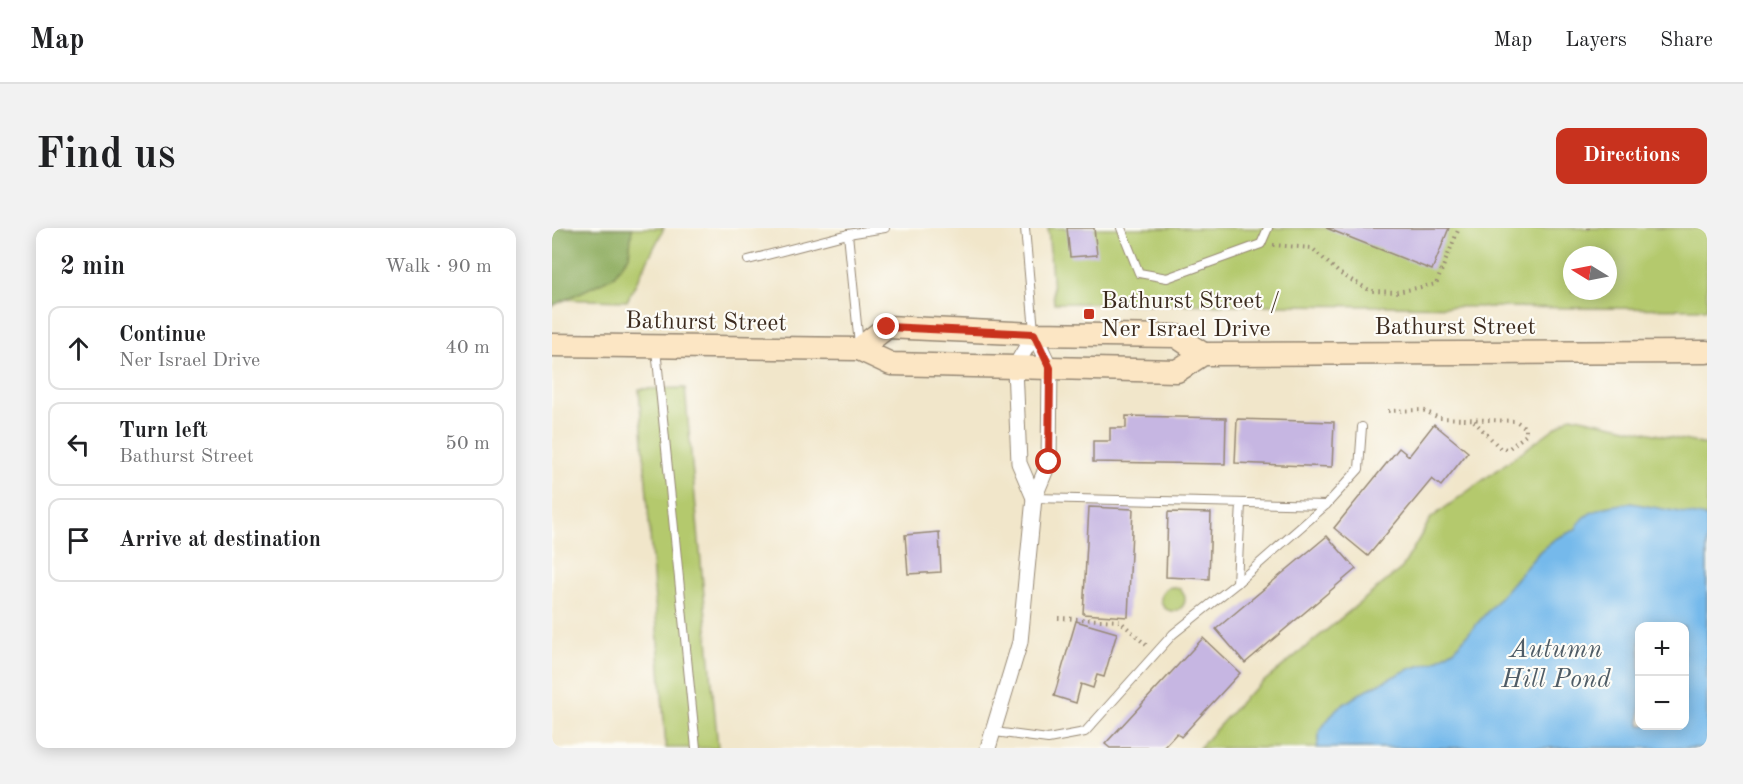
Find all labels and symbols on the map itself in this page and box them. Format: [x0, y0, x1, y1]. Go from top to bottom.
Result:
north arrow [1563, 246, 1617, 300]
place label: Bathurst Street / Ner Israel Drive [1101, 290, 1280, 342]
marker: Bathurst Street / Ner Israel Drive [1082, 307, 1096, 321]
street label: Bathurst Street [625, 310, 787, 336]
route end [873, 313, 899, 339]
street label: Bathurst Street [1374, 316, 1536, 340]
route start [1035, 448, 1061, 474]
water label: Autumn Hill Pond [1500, 637, 1611, 693]

